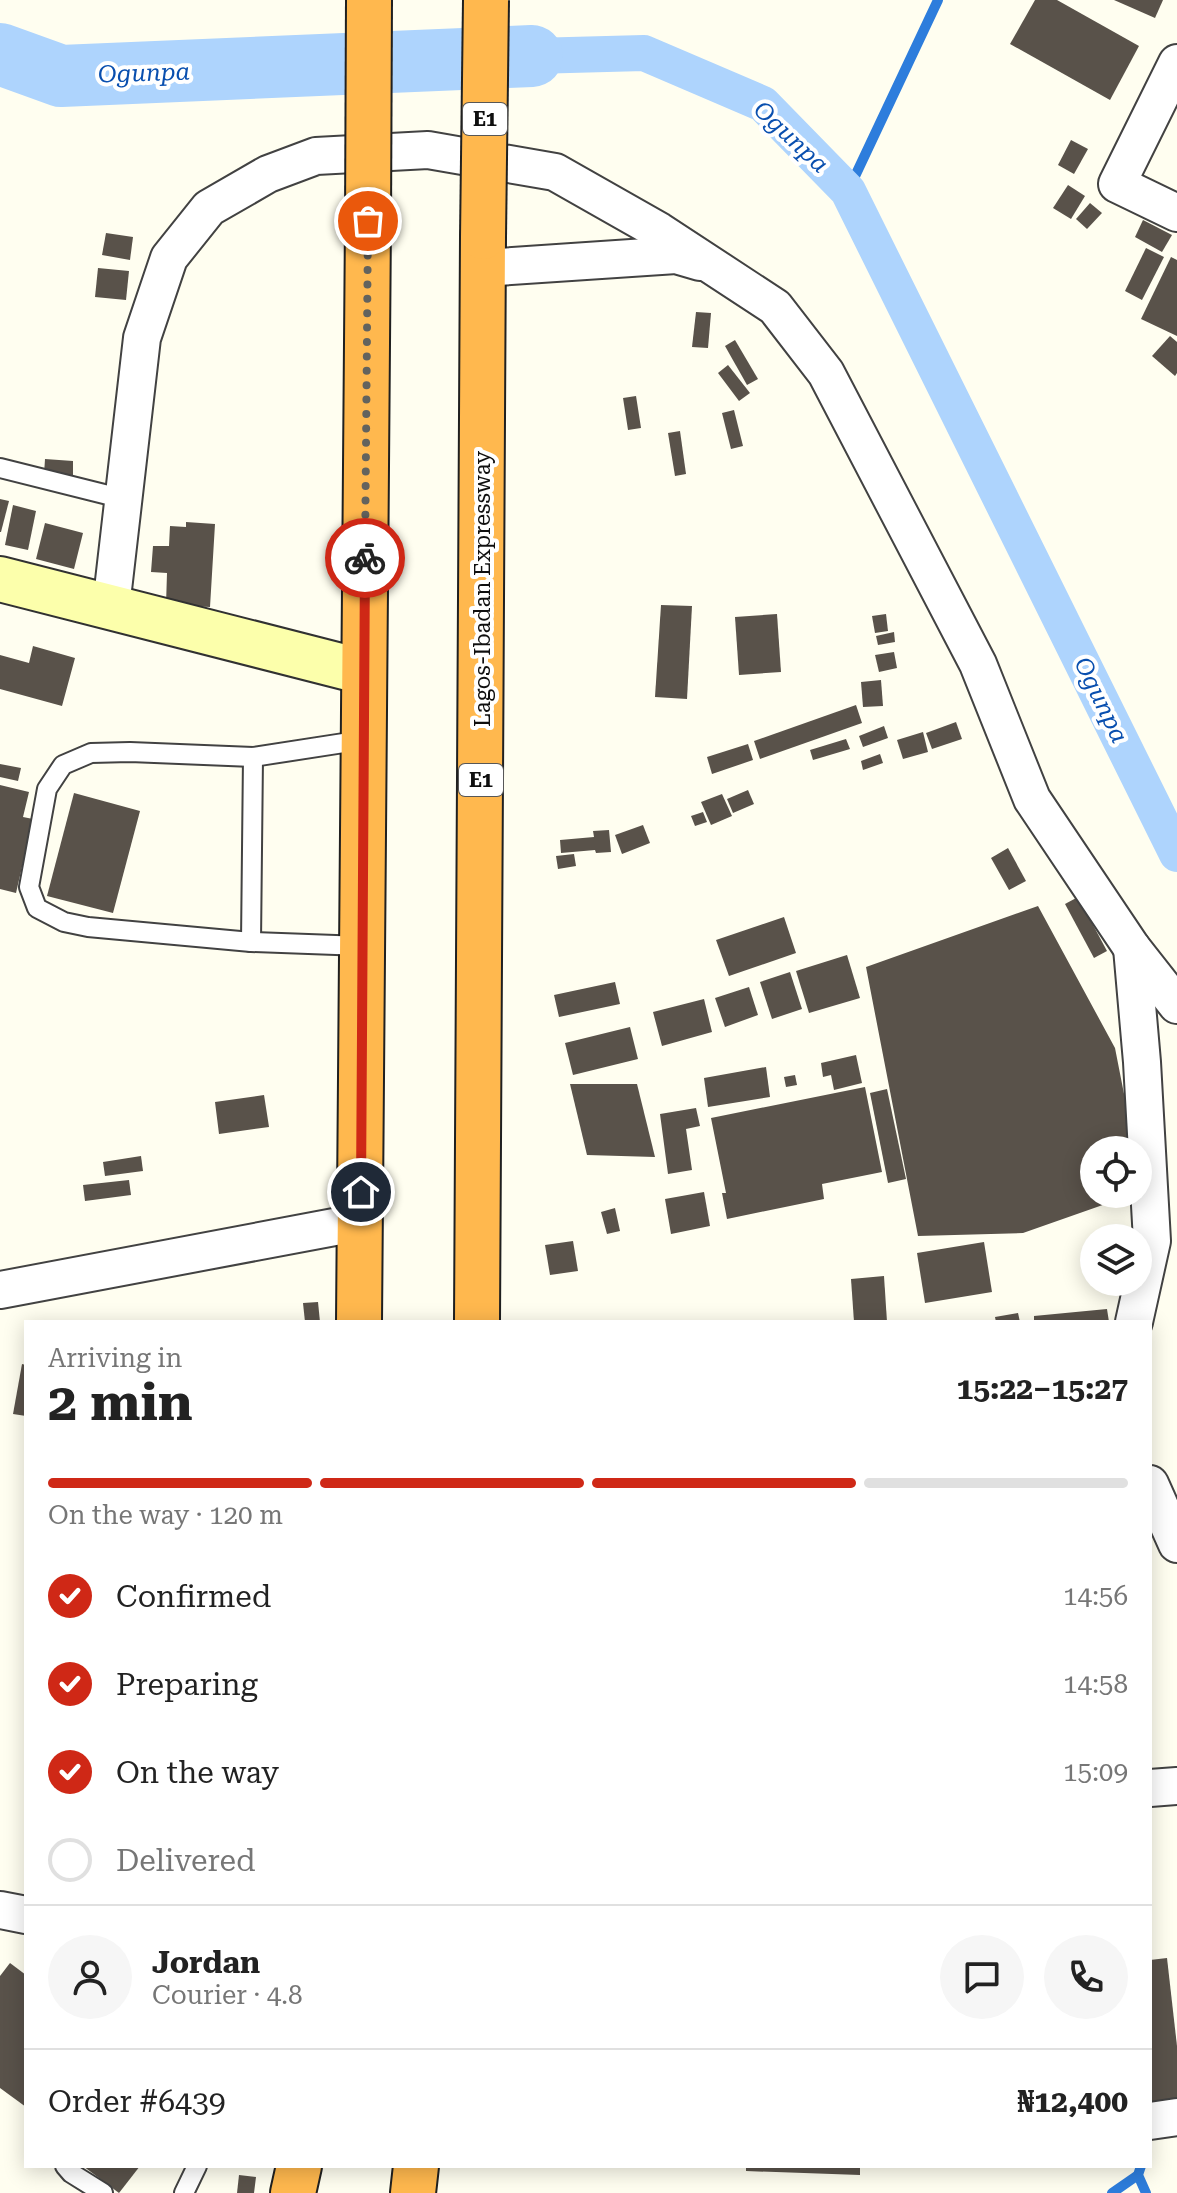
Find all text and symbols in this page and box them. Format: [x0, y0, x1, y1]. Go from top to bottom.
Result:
water label: Ogunpa [98, 57, 190, 89]
water label: Ogunpa [748, 95, 834, 179]
road number: E1 [463, 103, 507, 135]
pin [334, 187, 402, 255]
icon: bag [346, 199, 390, 243]
street label: Lagos-Ibadan Expressway [470, 451, 495, 727]
courier [325, 518, 405, 598]
icon: bike [343, 536, 387, 580]
water label: Ogunpa [1068, 653, 1134, 747]
road number: E1 [459, 764, 503, 796]
map controls [1080, 1136, 1152, 1296]
button: locate [1080, 1136, 1152, 1208]
pin [327, 1158, 395, 1226]
icon: home [339, 1170, 383, 1214]
button: layers [1080, 1224, 1152, 1296]
text: Arriving in [48, 1343, 182, 1373]
text: 15:22–15:27 [956, 1371, 1128, 1406]
text: 2 min [48, 1372, 193, 1433]
text: On the way · 120 m [48, 1500, 283, 1530]
icon: check [48, 1574, 92, 1618]
text: Confirmed [116, 1579, 271, 1614]
text: 14:56 [1063, 1581, 1128, 1611]
icon: check [48, 1662, 92, 1706]
text: Preparing [116, 1667, 258, 1702]
text: 14:58 [1063, 1669, 1128, 1699]
icon: check [48, 1750, 92, 1794]
text: On the way [116, 1755, 279, 1790]
text: 15:09 [1063, 1757, 1128, 1787]
text: Delivered [116, 1843, 255, 1878]
button: person [48, 1935, 132, 2019]
button: chat [940, 1935, 1024, 2019]
button: phone [1044, 1935, 1128, 2019]
text: Jordan [152, 1945, 260, 1980]
text: Courier · 4.8 [152, 1980, 302, 2010]
text: Order #6439 [48, 2084, 226, 2119]
text: ₦12,400 [1018, 2084, 1128, 2119]

